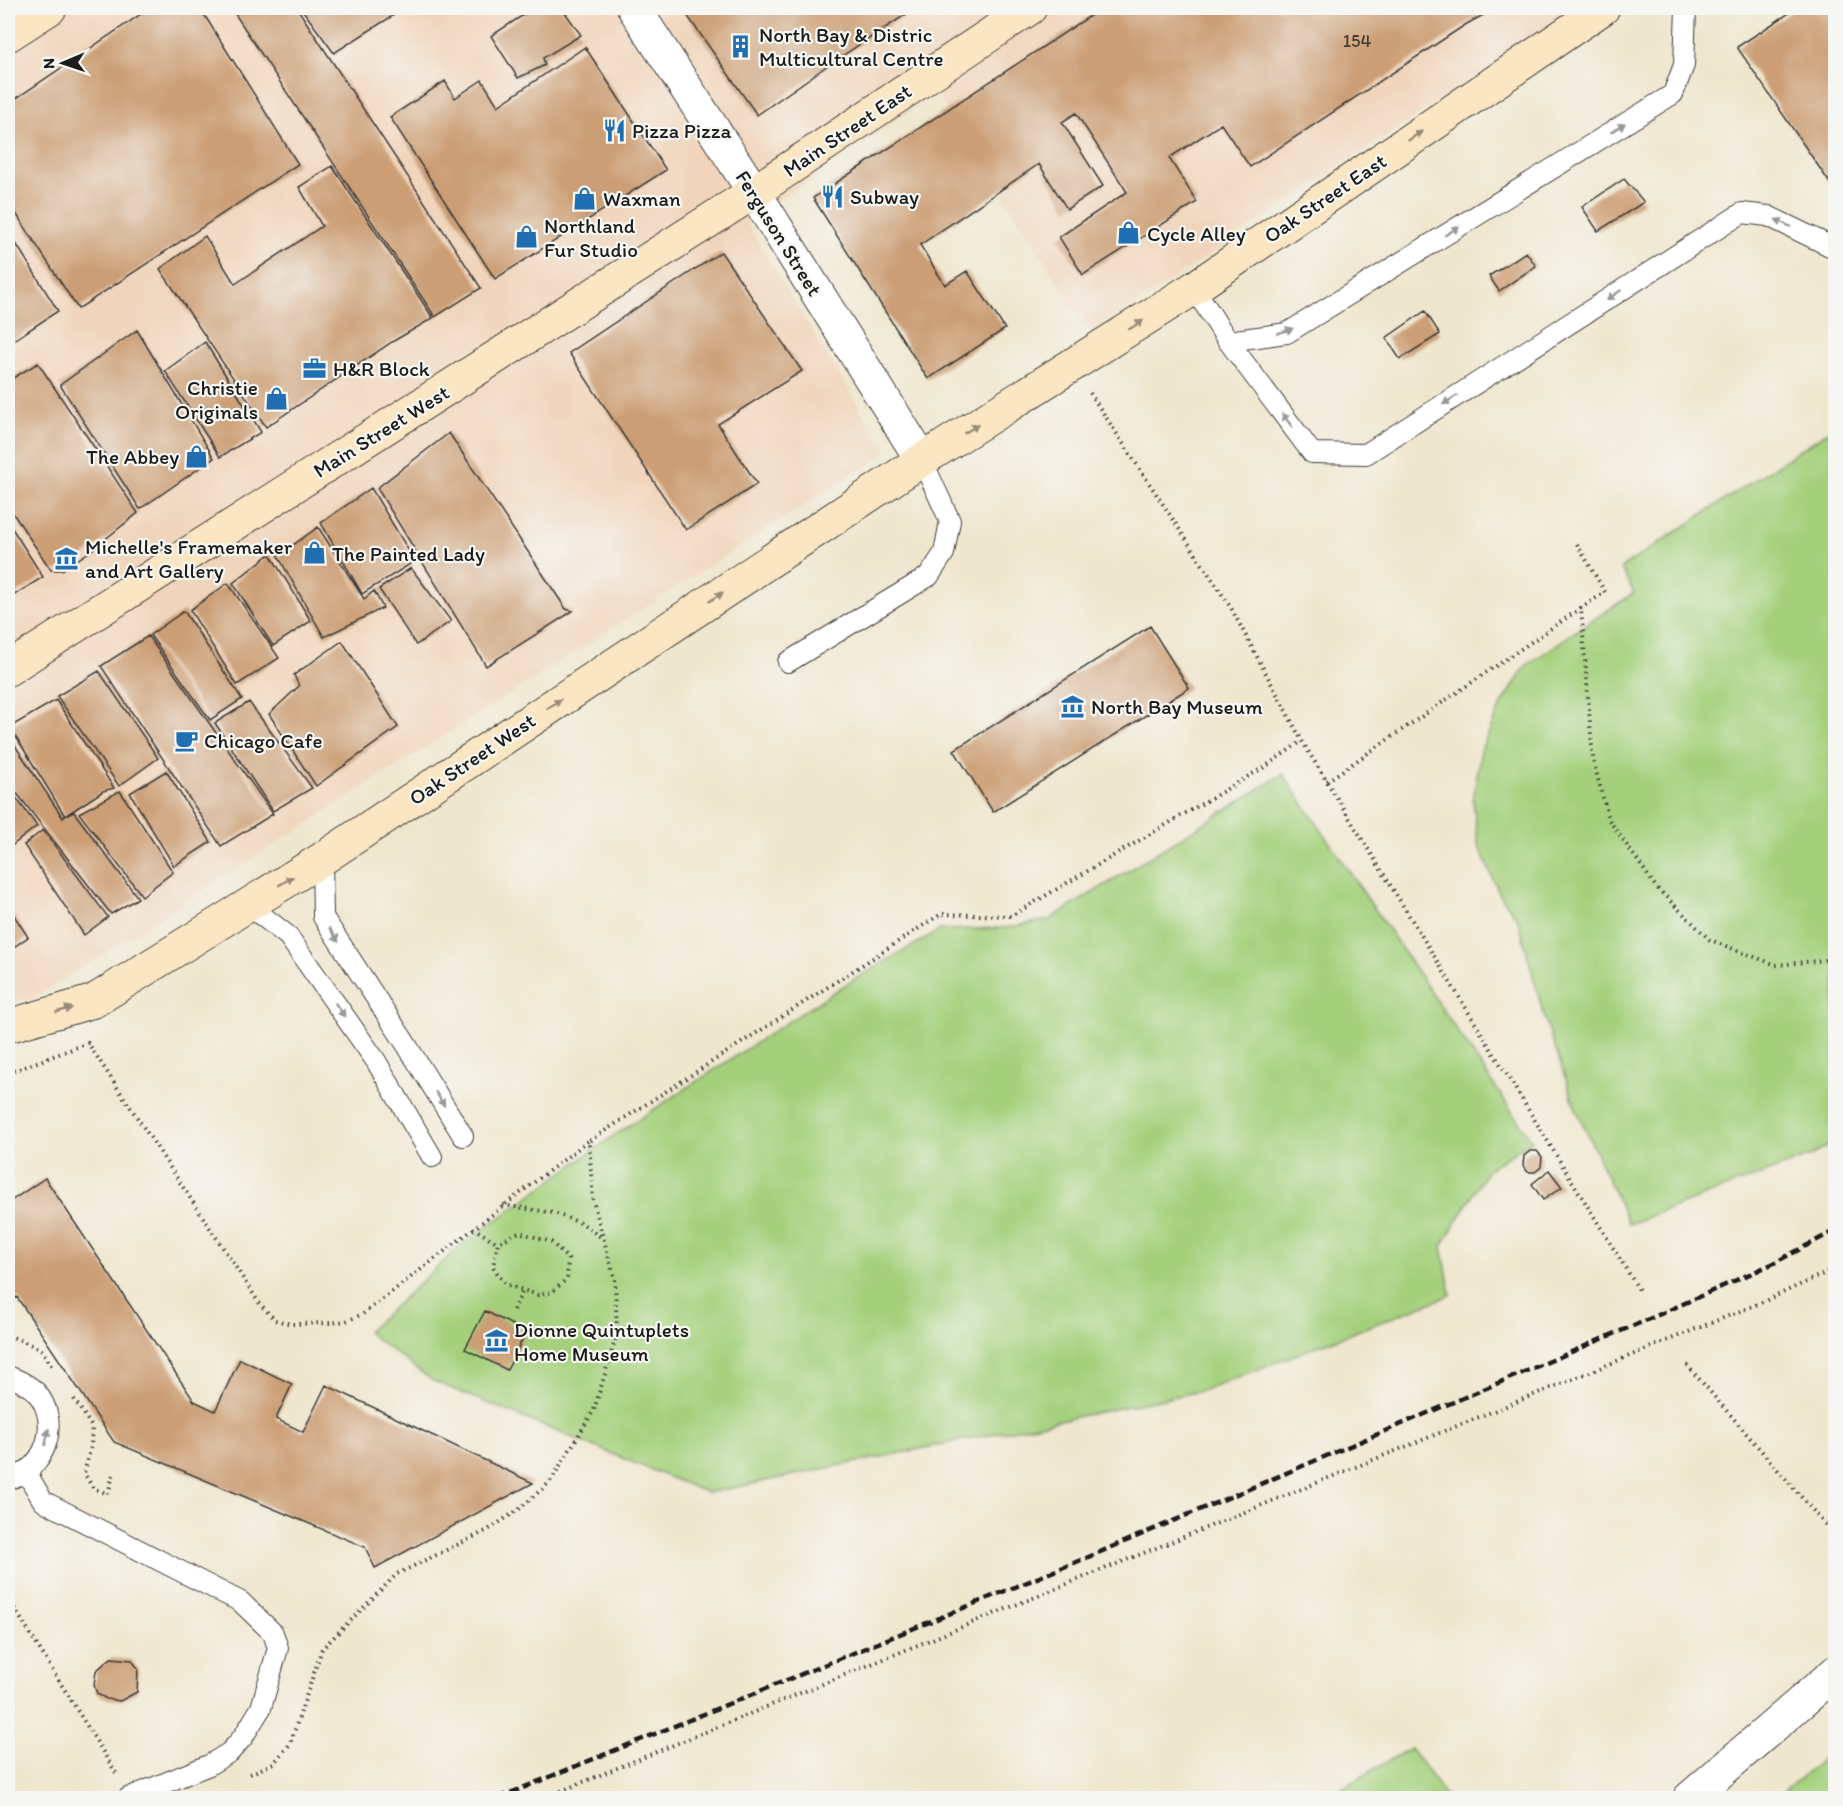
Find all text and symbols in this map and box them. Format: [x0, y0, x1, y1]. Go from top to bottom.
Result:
place label: North Bay & Distric Multicultural Centre [759, 22, 944, 71]
house number: 154 [1343, 30, 1371, 52]
north arrow [33, 33, 93, 93]
building icon: North Bay & Distric Multicultural Centre [728, 33, 754, 59]
text: N [39, 58, 58, 69]
street label: Main Street East [778, 78, 916, 182]
restaurant icon: Pizza Pizza [601, 117, 627, 143]
place label: Pizza Pizza [632, 118, 732, 143]
one-way arrow [1609, 122, 1625, 134]
one-way arrow [1407, 130, 1423, 142]
street label: Oak Street East [1259, 148, 1391, 248]
street label: Ferguson Street [730, 166, 828, 300]
restaurant icon: Subway [819, 183, 845, 209]
place label: Subway [850, 184, 919, 209]
shop icon: Waxman [572, 185, 598, 211]
place label: Waxman [603, 186, 681, 211]
place label: Northland Fur Studio [544, 213, 638, 262]
one-way arrow [1774, 219, 1792, 229]
shop icon: Cycle Alley [1116, 220, 1142, 246]
place label: Cycle Alley [1147, 221, 1246, 246]
shop icon: Northland Fur Studio [513, 224, 539, 250]
one-way arrow [1444, 225, 1460, 236]
one-way arrow [1606, 289, 1622, 300]
one-way arrow [1128, 319, 1144, 330]
one-way arrow [1277, 326, 1295, 336]
office icon: H&R Block [302, 355, 328, 381]
place label: H&R Block [333, 356, 430, 381]
place label: Christie Originals [175, 375, 258, 424]
street label: Main Street West [309, 379, 454, 483]
shop icon: Christie Originals [263, 386, 289, 412]
one-way arrow [1442, 395, 1458, 406]
one-way arrow [1281, 413, 1293, 429]
one-way arrow [963, 423, 979, 434]
shop icon: The Abbey [184, 443, 210, 469]
place label: The Abbey [86, 444, 179, 469]
place label: Michelle's Framemaker and Art Gallery [85, 534, 293, 583]
shop icon: The Painted Lady [301, 540, 327, 566]
place label: The Painted Lady [332, 541, 485, 566]
museum icon: Michelle's Framemaker and Art Gallery [54, 545, 80, 571]
one-way arrow [708, 591, 725, 602]
museum icon: North Bay Museum [1060, 693, 1086, 719]
place label: North Bay Museum [1091, 694, 1263, 719]
one-way arrow [546, 699, 562, 710]
street label: Oak Street West [404, 708, 540, 810]
cafe icon: Chicago Cafe [173, 727, 199, 753]
place label: Chicago Cafe [204, 728, 322, 753]
one-way arrow [278, 875, 294, 886]
one-way arrow [329, 926, 340, 943]
one-way arrow [334, 1002, 346, 1018]
one-way arrow [55, 1005, 73, 1014]
one-way arrow [434, 1091, 445, 1107]
place label: Dionne Quintuplets Home Museum [514, 1317, 689, 1366]
museum icon: Dionne Quintuplets Home Museum [483, 1328, 509, 1354]
one-way arrow [43, 1428, 52, 1447]

